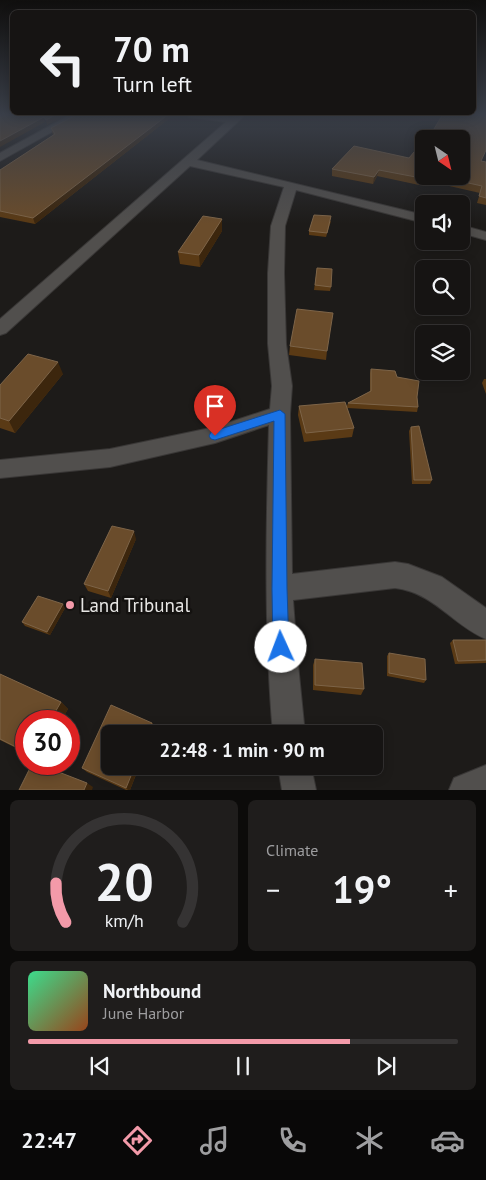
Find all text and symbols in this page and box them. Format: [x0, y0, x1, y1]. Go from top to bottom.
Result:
text: 70 m [113, 26, 190, 72]
icon: left [30, 30, 95, 95]
text: Turn left [113, 70, 192, 98]
north arrow [415, 130, 470, 185]
map controls [415, 130, 470, 380]
button: sound [415, 195, 470, 250]
button: search [415, 260, 470, 315]
button: layers [415, 325, 470, 380]
pin [194, 385, 236, 436]
icon: arrive [201, 392, 229, 420]
place label: Land Tribunal [80, 593, 190, 617]
marker: Land Tribunal [64, 599, 76, 611]
position arrow [254, 620, 306, 672]
speed limit sign: 30 [15, 710, 80, 775]
text: 22:48 · 1 min · 90 m [159, 738, 325, 762]
text: Climate [266, 840, 318, 860]
text: 20 [95, 848, 153, 915]
text: 19° [332, 864, 392, 913]
text: − [266, 871, 280, 908]
text: + [444, 871, 458, 908]
text: km/h [104, 909, 144, 932]
text: Northbound [103, 979, 201, 1003]
text: June Harbor [103, 1003, 184, 1023]
icon: previous [86, 1052, 114, 1080]
icon: pause [229, 1052, 257, 1080]
icon: next [372, 1052, 400, 1080]
icon: directions [120, 1123, 155, 1158]
icon: music [197, 1123, 232, 1158]
icon: phone [275, 1123, 310, 1158]
icon: climate [352, 1123, 387, 1158]
icon: car [430, 1123, 465, 1158]
text: 22:47 [21, 1126, 77, 1154]

